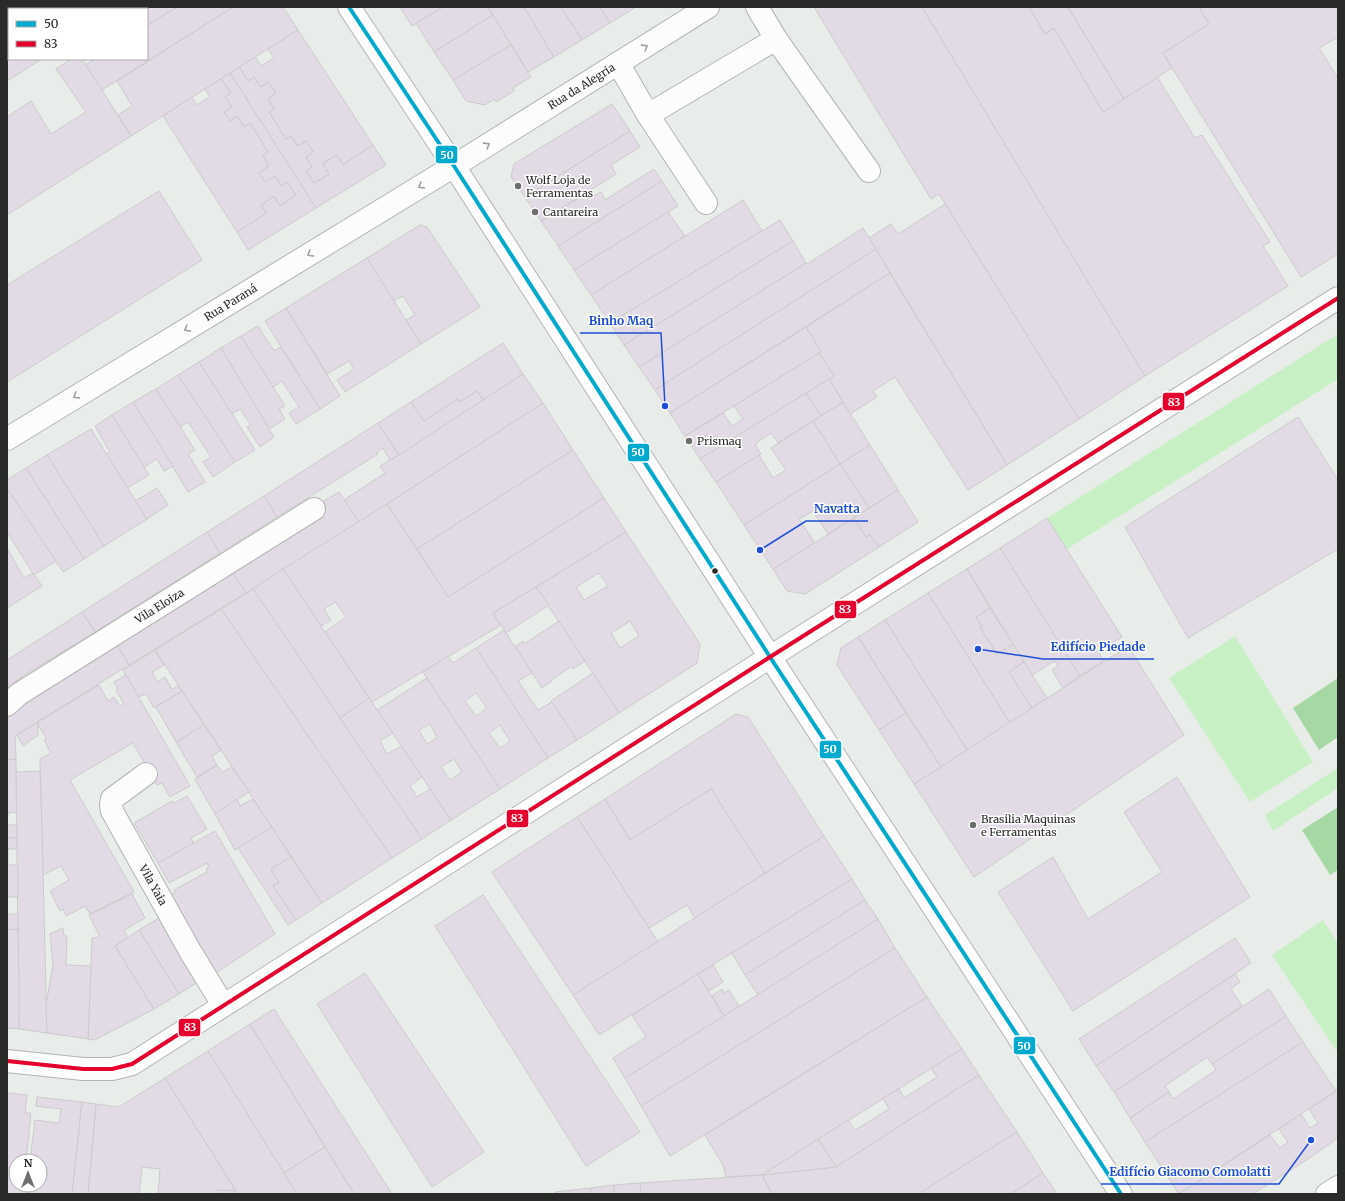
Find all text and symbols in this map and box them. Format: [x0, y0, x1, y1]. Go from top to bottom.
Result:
legend [8, 8, 148, 60]
text: 50 [44, 16, 59, 31]
text: 83 [44, 36, 58, 51]
one-way arrow [641, 44, 648, 51]
street label: Rua da Alegria [545, 60, 618, 113]
one-way arrow [483, 142, 490, 150]
line badge: 50 [435, 145, 458, 164]
text: 50 [440, 148, 454, 162]
place label: Wolf Loja de Ferramentas [525, 173, 593, 200]
one-way arrow [418, 181, 425, 188]
marker: Wolf Loja de Ferramentas [513, 181, 523, 191]
place label: Cantareira [543, 205, 598, 219]
marker: Cantareira [530, 207, 540, 217]
one-way arrow [307, 249, 314, 256]
street label: Rua Paraná [201, 281, 260, 324]
callout: Binho Maq [580, 309, 661, 333]
text: Binho Maq [589, 313, 654, 328]
one-way arrow [184, 324, 191, 331]
one-way arrow [73, 392, 80, 399]
line badge: 83 [1162, 392, 1185, 411]
text: 83 [1168, 395, 1180, 409]
place label: Prismaq [697, 434, 742, 448]
marker: Prismaq [684, 436, 694, 446]
line badge: 50 [627, 443, 650, 462]
text: 50 [631, 445, 645, 459]
callout: Navatta [806, 497, 868, 521]
text: Navatta [814, 501, 860, 516]
unlabelled marker [710, 566, 720, 576]
street label: Vila Eloiza [131, 585, 187, 627]
line badge: 83 [834, 600, 857, 619]
text: 83 [839, 602, 851, 616]
callout: Edifício Piedade [1043, 635, 1154, 659]
text: Edifício Piedade [1050, 639, 1146, 654]
line badge: 50 [819, 740, 842, 759]
text: 50 [823, 742, 837, 756]
line badge: 83 [506, 809, 529, 828]
text: 83 [511, 811, 523, 825]
place label: Brasilia Maquinas e Ferramentas [981, 812, 1076, 839]
marker: Brasilia Maquinas e Ferramentas [968, 820, 978, 830]
street label: Vila Yaia [136, 861, 170, 908]
line badge: 83 [178, 1018, 201, 1037]
text: 83 [184, 1020, 196, 1034]
line badge: 50 [1013, 1036, 1036, 1055]
text: 50 [1017, 1039, 1031, 1053]
north arrow [8, 1153, 48, 1193]
text: N [24, 1156, 33, 1170]
callout: Edifício Giacomo Comolatti [1101, 1160, 1279, 1184]
text: Edifício Giacomo Comolatti [1109, 1164, 1271, 1179]

